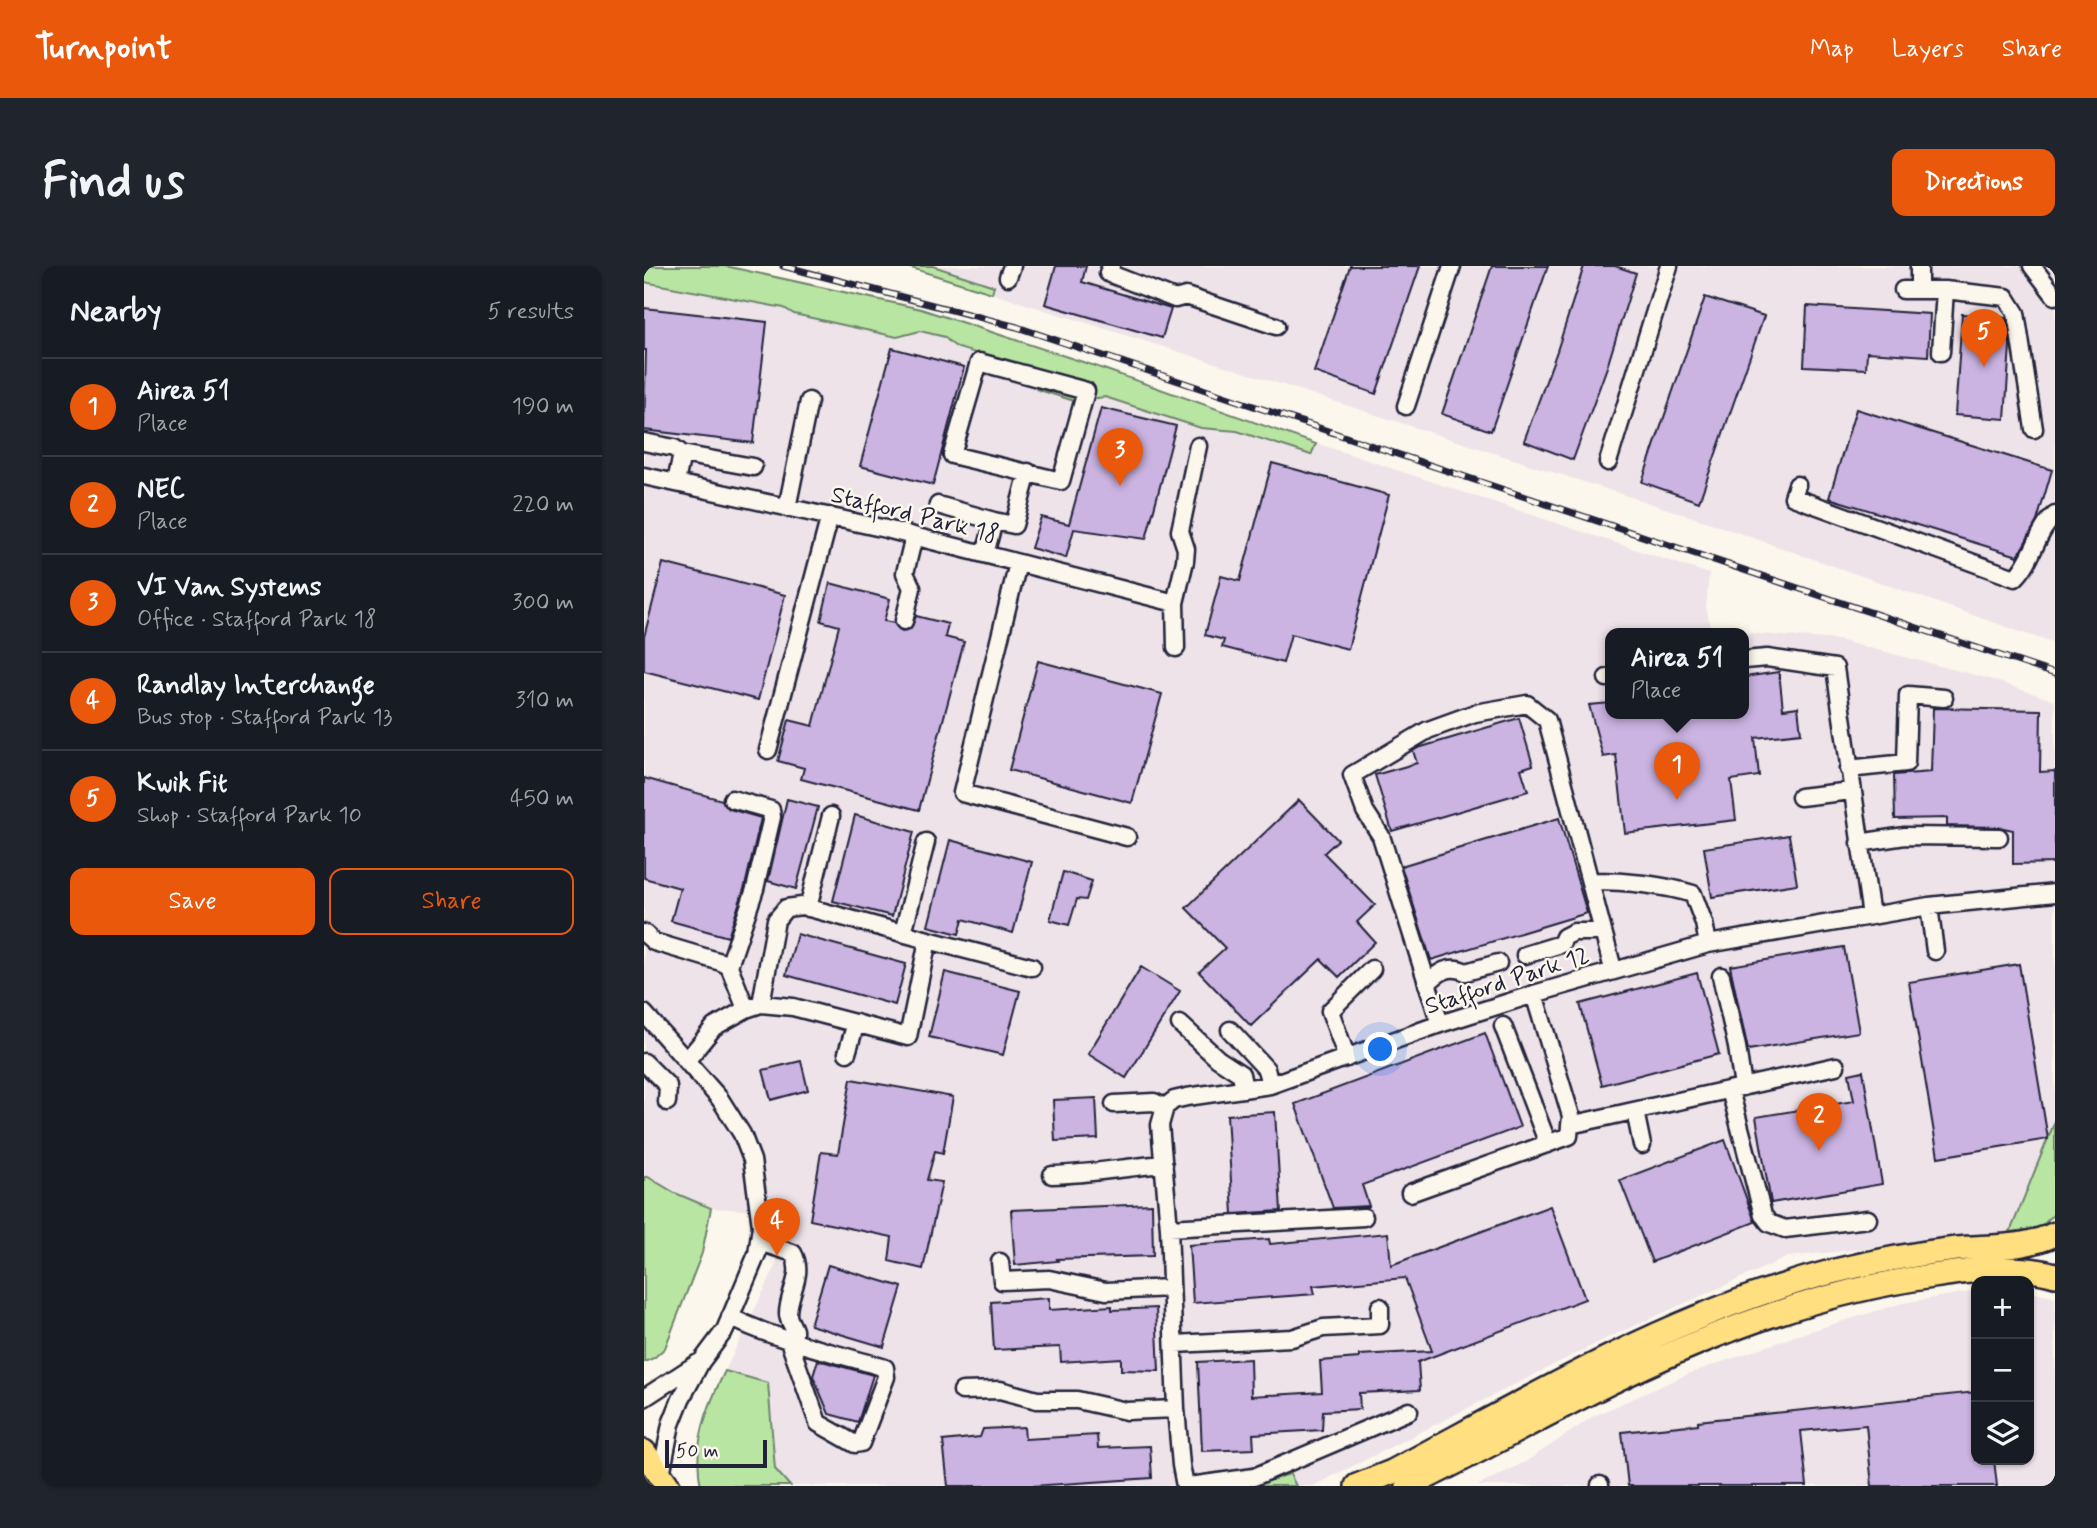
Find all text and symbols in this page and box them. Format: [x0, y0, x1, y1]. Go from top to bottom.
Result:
text: Turnpoint [35, 27, 172, 71]
text: Map [1810, 34, 1854, 65]
text: Layers [1892, 34, 1964, 65]
text: Share [2002, 34, 2062, 65]
button: Directions [1892, 149, 2055, 216]
text: Find us [42, 150, 185, 215]
text: Nearby [70, 292, 161, 331]
text: 5 results [488, 297, 574, 327]
pin: 5 [1961, 309, 2007, 367]
text: Airea 51 [137, 375, 229, 409]
text: 1 [88, 392, 98, 422]
text: 190 m [512, 392, 574, 422]
text: Place [137, 409, 188, 439]
pin: 3 [1097, 428, 1143, 486]
text: NEC [137, 473, 185, 507]
street label: Stafford Park 18 [827, 480, 1002, 553]
text: 2 [87, 490, 99, 520]
text: 220 m [512, 490, 574, 520]
text: Place [137, 507, 188, 537]
text: VI Van Systems [137, 571, 321, 605]
text: 3 [88, 588, 98, 618]
text: 300 m [512, 588, 574, 618]
text: Office · Stafford Park 18 [137, 605, 377, 635]
popup [1605, 628, 1749, 719]
text: Airea 51 [1631, 642, 1723, 676]
text: Randlay Interchange [137, 669, 375, 703]
text: Place [1631, 676, 1681, 706]
text: 4 [86, 686, 100, 716]
text: 310 m [515, 686, 574, 716]
text: Bus stop · Stafford Park 13 [137, 703, 392, 733]
pin: 1 [1654, 742, 1700, 800]
text: Kwik Fit [137, 767, 227, 801]
text: 5 [86, 784, 100, 814]
text: 450 m [510, 784, 574, 814]
text: Shop · Stafford Park 10 [137, 801, 362, 831]
button: Save [70, 868, 315, 935]
button: Share [329, 868, 574, 935]
street label: Stafford Park 12 [1421, 940, 1594, 1025]
your location [1363, 1032, 1397, 1066]
pin: 2 [1796, 1093, 1842, 1151]
pin: 4 [754, 1198, 800, 1256]
map controls [1971, 1276, 2034, 1465]
button: + [1971, 1276, 2034, 1339]
button: − [1971, 1339, 2034, 1402]
button: layers [1971, 1402, 2034, 1465]
scale bar [665, 1437, 766, 1469]
text: 50 m [676, 1439, 719, 1464]

